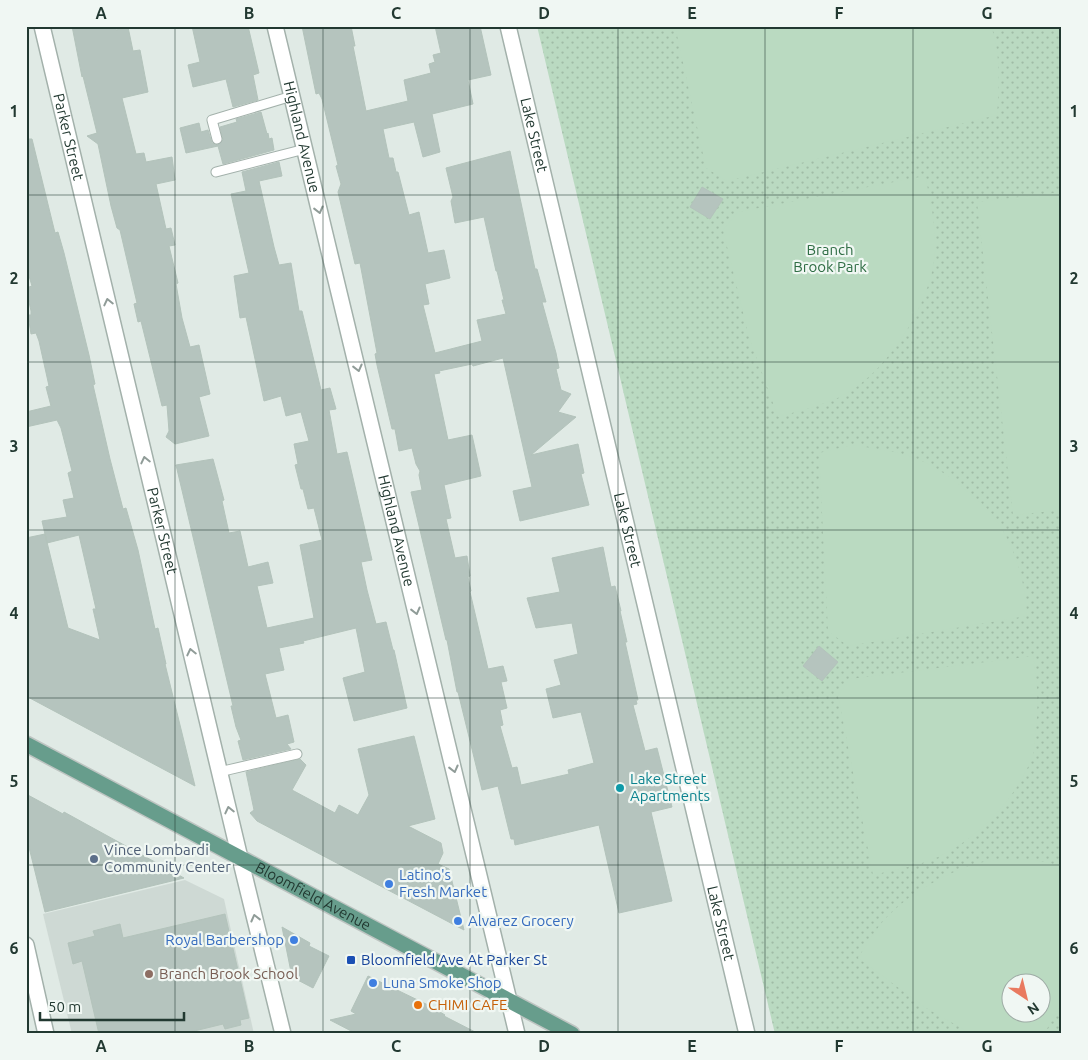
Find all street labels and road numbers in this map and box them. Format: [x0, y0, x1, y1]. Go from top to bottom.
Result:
street label: Highland Avenue [280, 79, 324, 194]
street label: Parker Street [50, 92, 87, 182]
street label: Lake Street [517, 96, 551, 174]
street label: Highland Avenue [375, 473, 418, 588]
street label: Parker Street [144, 486, 181, 576]
street label: Lake Street [611, 491, 645, 569]
street label: Bloomfield Avenue [253, 858, 374, 934]
street label: Lake Street [704, 884, 738, 962]

